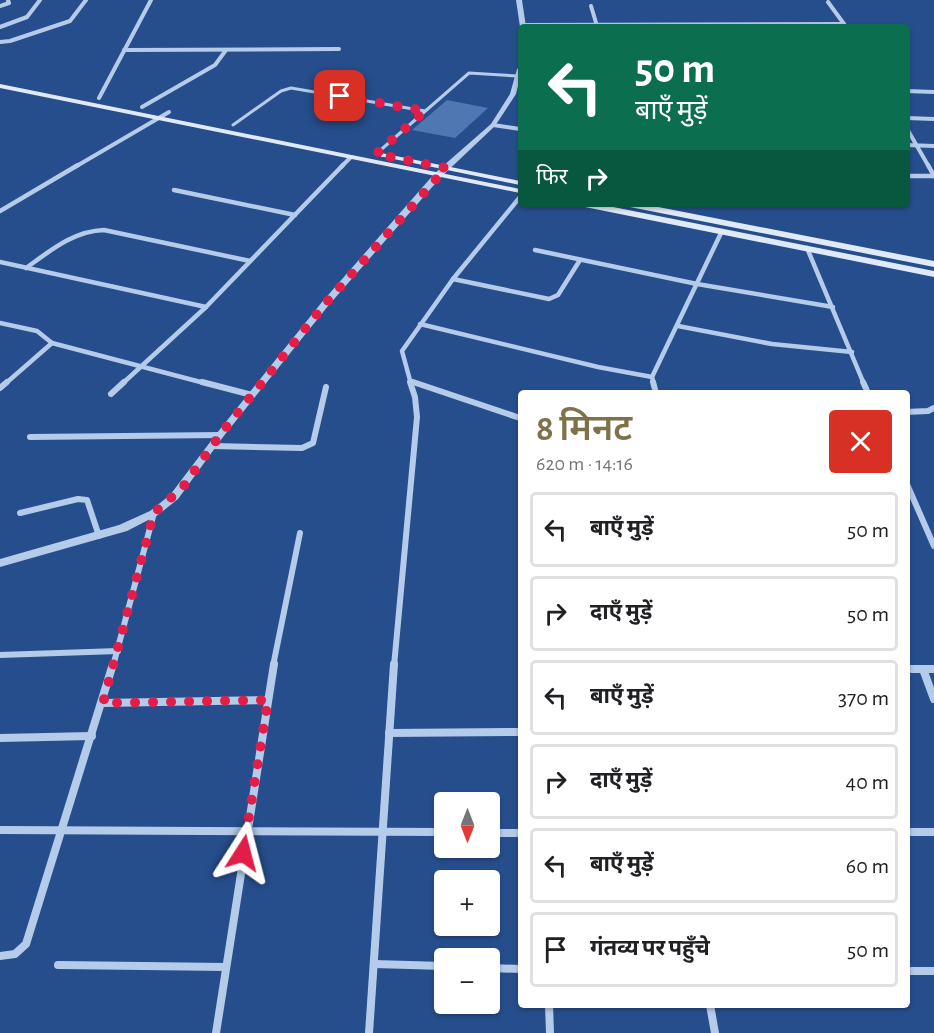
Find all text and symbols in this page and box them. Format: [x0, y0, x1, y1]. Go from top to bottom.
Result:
icon: left [536, 48, 614, 126]
text: 50 m [635, 48, 715, 90]
pin [314, 70, 365, 121]
icon: arrive [323, 79, 356, 112]
text: बाएँ मुड़ें [635, 97, 707, 124]
icon: right [580, 162, 613, 195]
text: फिर [536, 166, 568, 188]
button: close [829, 410, 892, 473]
text: 8 मिनट [536, 411, 632, 447]
text: 620 m · 14:16 [536, 454, 633, 474]
icon: left [539, 513, 572, 546]
text: बाएँ मुड़ें [590, 517, 654, 539]
text: 50 m [847, 519, 889, 541]
icon: right [539, 597, 572, 630]
text: दाएँ मुड़ें [590, 601, 652, 623]
text: 50 m [847, 603, 889, 625]
icon: left [539, 681, 572, 714]
text: बाएँ मुड़ें [590, 685, 654, 707]
text: 370 m [838, 687, 889, 709]
icon: right [539, 765, 572, 798]
text: दाएँ मुड़ें [590, 769, 652, 791]
text: 40 m [846, 771, 889, 793]
north arrow [434, 792, 500, 858]
map controls [434, 792, 500, 1014]
position arrow [211, 821, 275, 885]
icon: left [539, 849, 572, 882]
text: बाएँ मुड़ें [590, 853, 654, 875]
text: 60 m [846, 855, 889, 877]
button: + [434, 870, 500, 936]
icon: arrive [539, 933, 572, 966]
text: गंतव्य पर पहुँचे [590, 937, 710, 959]
text: 50 m [847, 939, 889, 961]
button: − [434, 948, 500, 1014]

